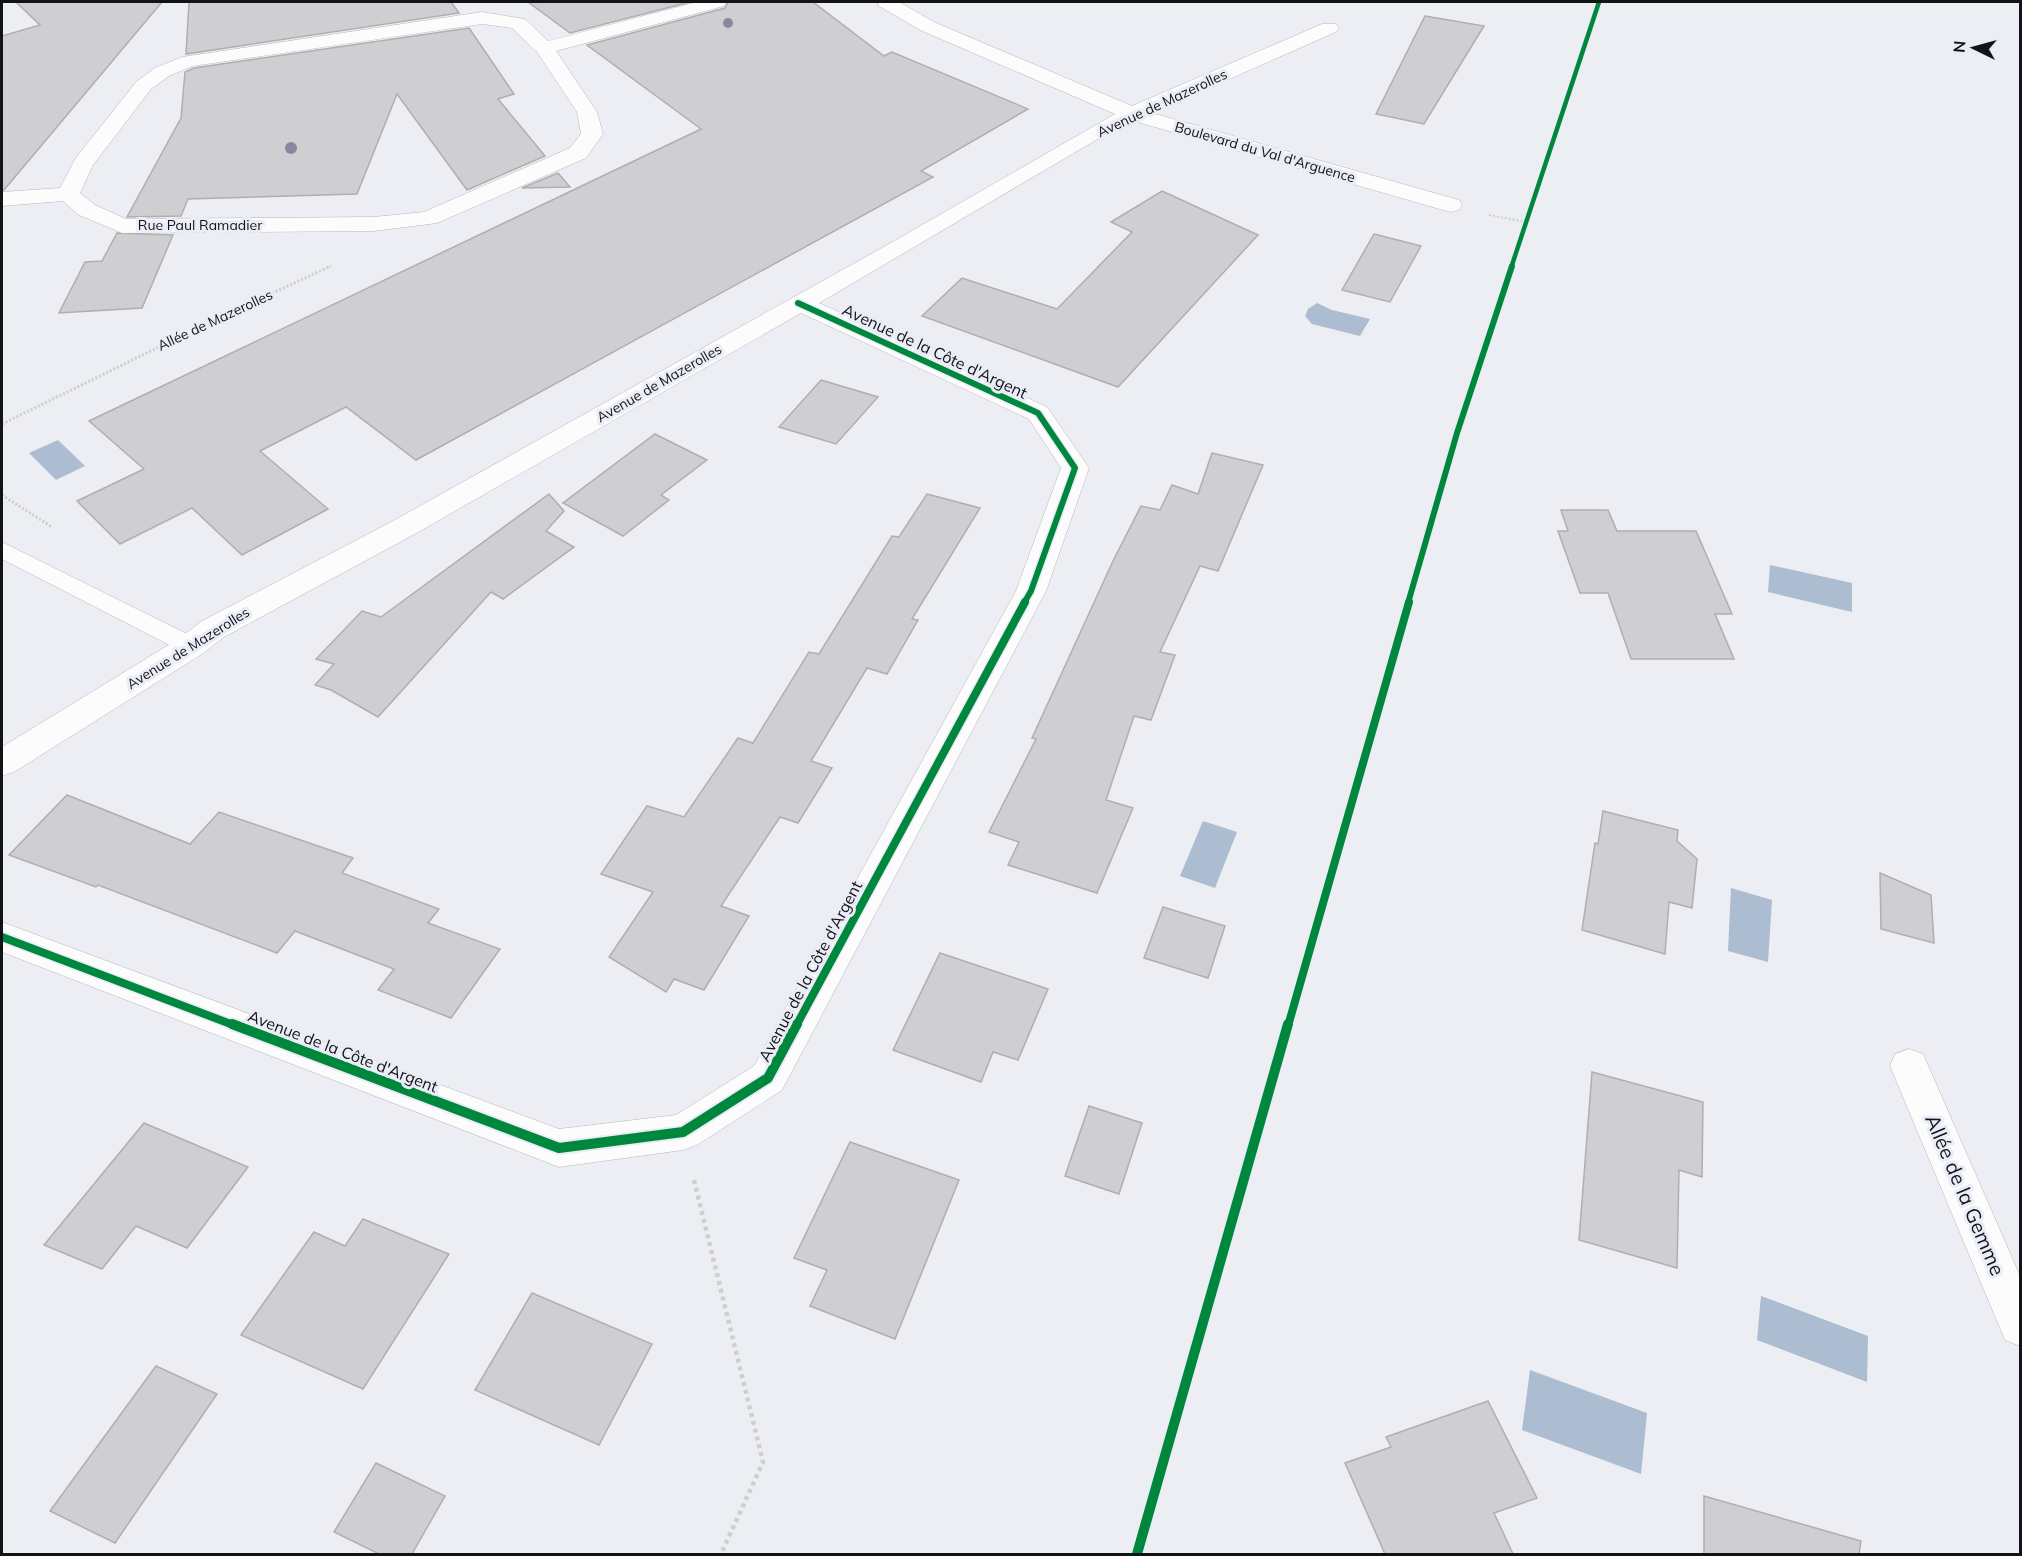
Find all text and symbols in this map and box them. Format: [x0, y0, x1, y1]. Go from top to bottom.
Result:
north arrow [1944, 18, 2004, 78]
text: N [1949, 40, 1970, 54]
street label: Avenue de Mazerolles [1094, 65, 1230, 141]
street label: Boulevard du Val d'Arguence [1173, 118, 1357, 186]
street label: Rue Paul Ramadier [138, 216, 263, 234]
street label: Allée de Mazerolles [155, 285, 275, 355]
street label: Avenue de la Côte d'Argent [839, 299, 1031, 403]
street label: Avenue de Mazerolles [593, 340, 725, 426]
street label: Avenue de Mazerolles [123, 603, 253, 693]
street label: Avenue de la Côte d'Argent [754, 877, 866, 1065]
street label: Avenue de la Côte d'Argent [245, 1006, 441, 1097]
street label: Allée de la Gemme [1920, 1110, 2011, 1279]

